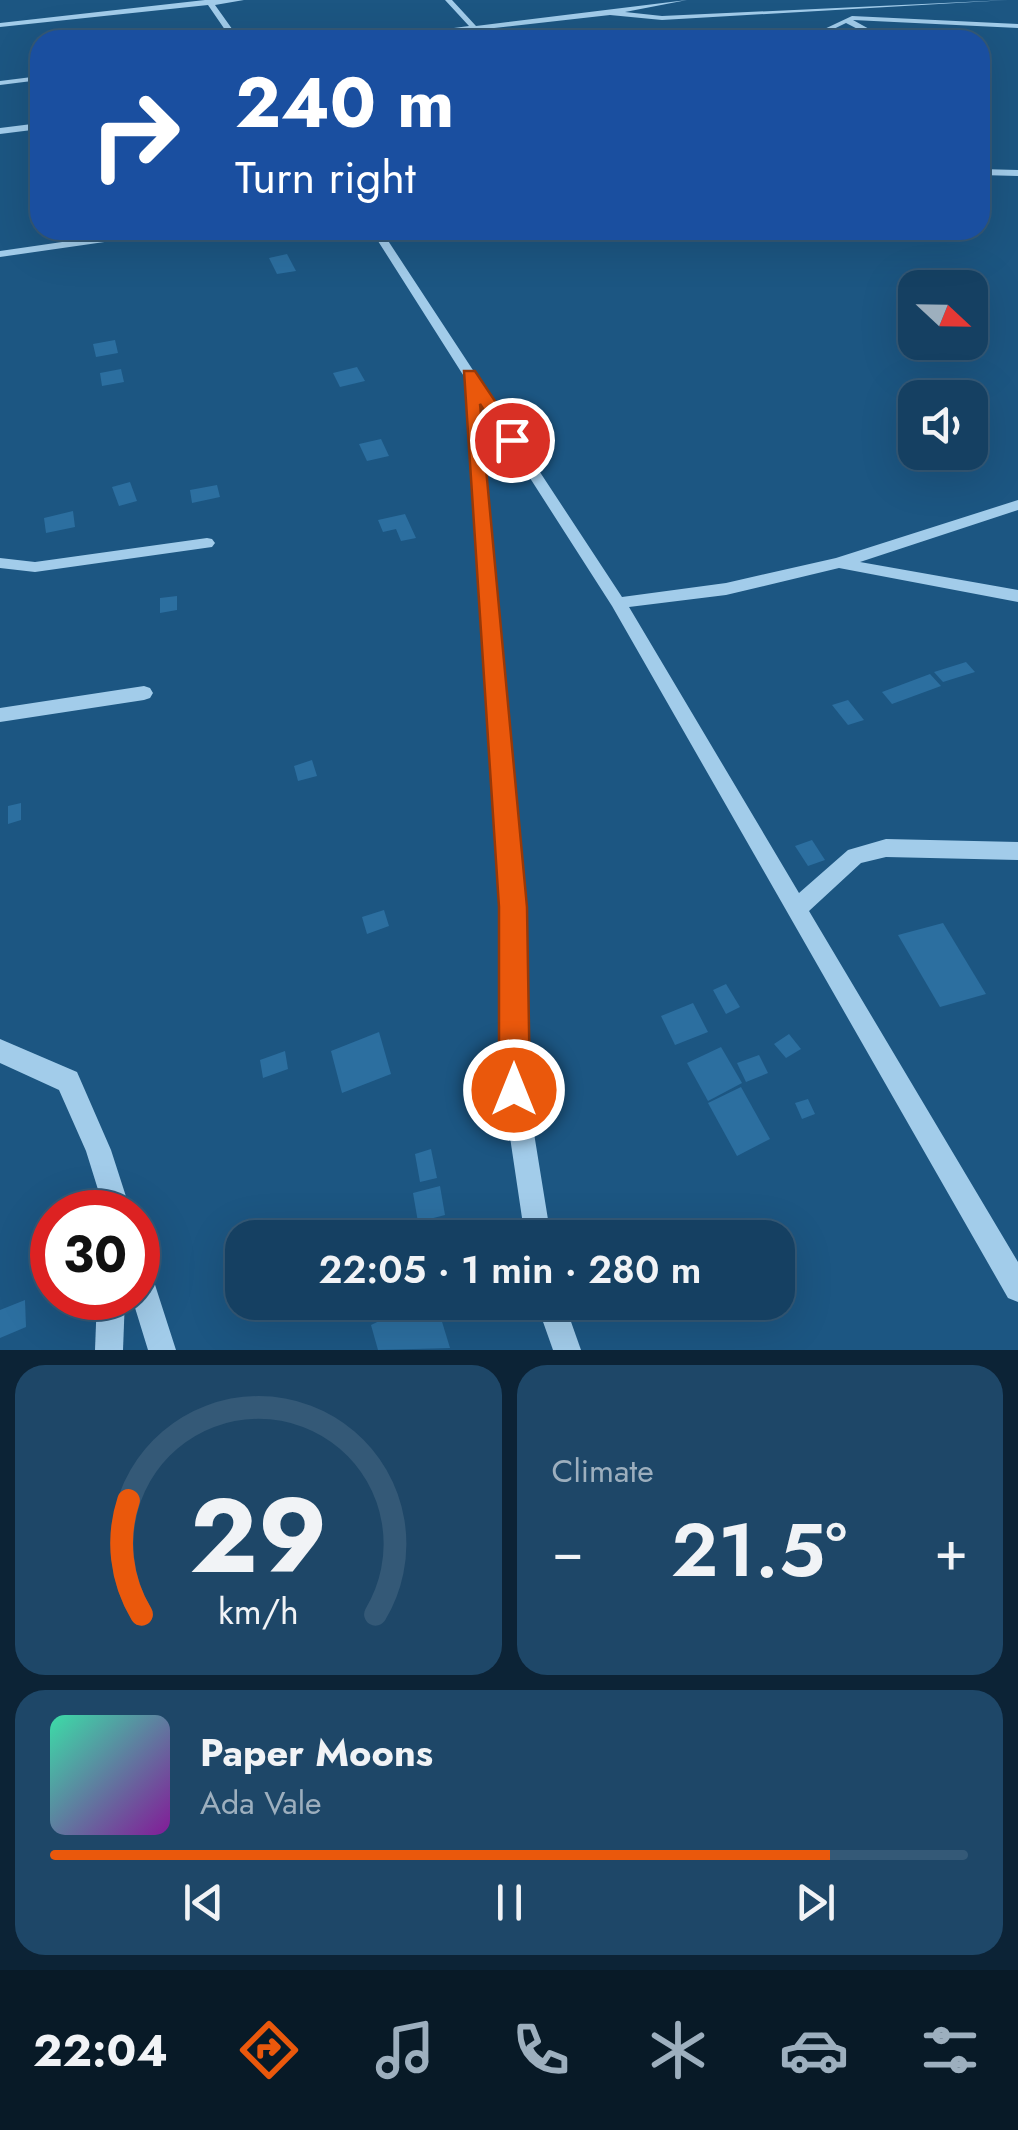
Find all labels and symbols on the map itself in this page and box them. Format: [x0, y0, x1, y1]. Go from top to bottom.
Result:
north arrow [898, 270, 988, 360]
pin [470, 398, 555, 483]
position arrow [462, 1038, 566, 1142]
speed limit sign: 30 [30, 1190, 160, 1320]

